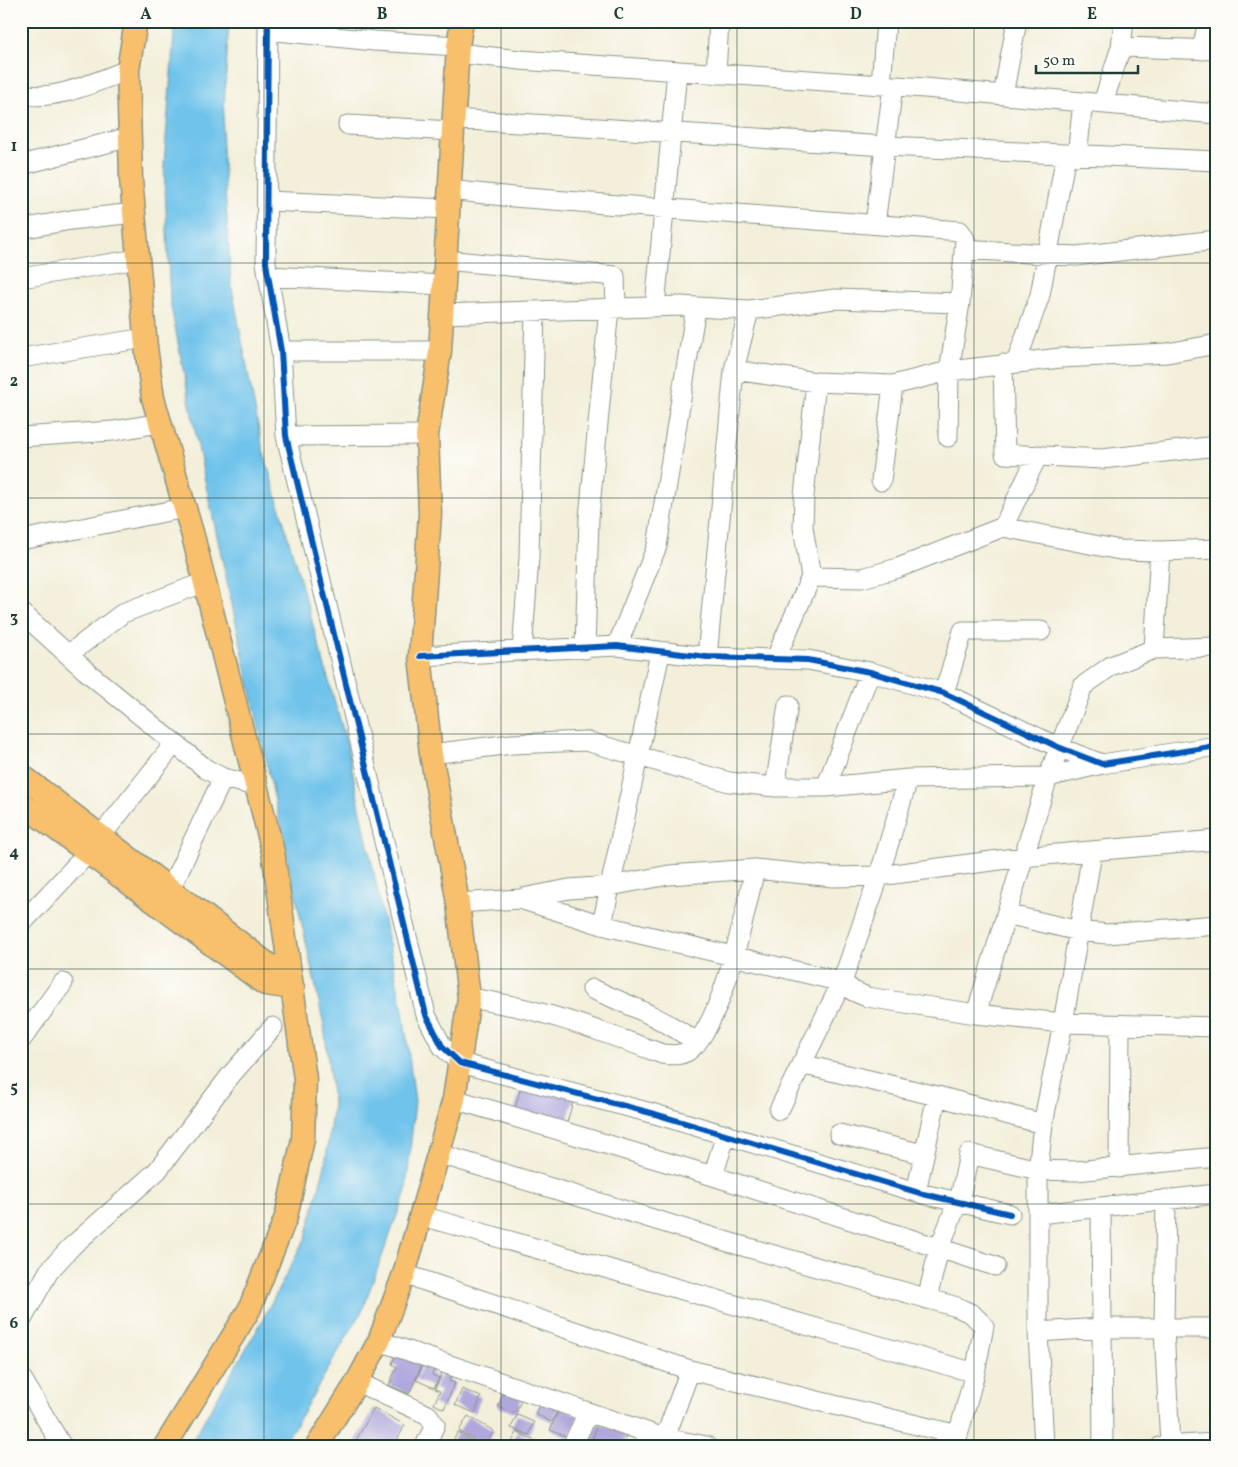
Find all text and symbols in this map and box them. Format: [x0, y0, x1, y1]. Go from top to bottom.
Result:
text: A [140, 4, 152, 26]
text: B [377, 4, 388, 26]
text: C [614, 4, 624, 26]
text: D [850, 4, 862, 26]
text: E [1087, 4, 1097, 26]
scale bar [1036, 42, 1138, 74]
text: 50 m [1043, 51, 1075, 72]
text: 1 [11, 136, 17, 158]
text: 2 [10, 371, 18, 393]
text: 3 [10, 607, 18, 629]
text: 4 [9, 842, 19, 864]
text: 5 [10, 1077, 18, 1099]
text: 6 [10, 1313, 19, 1335]

